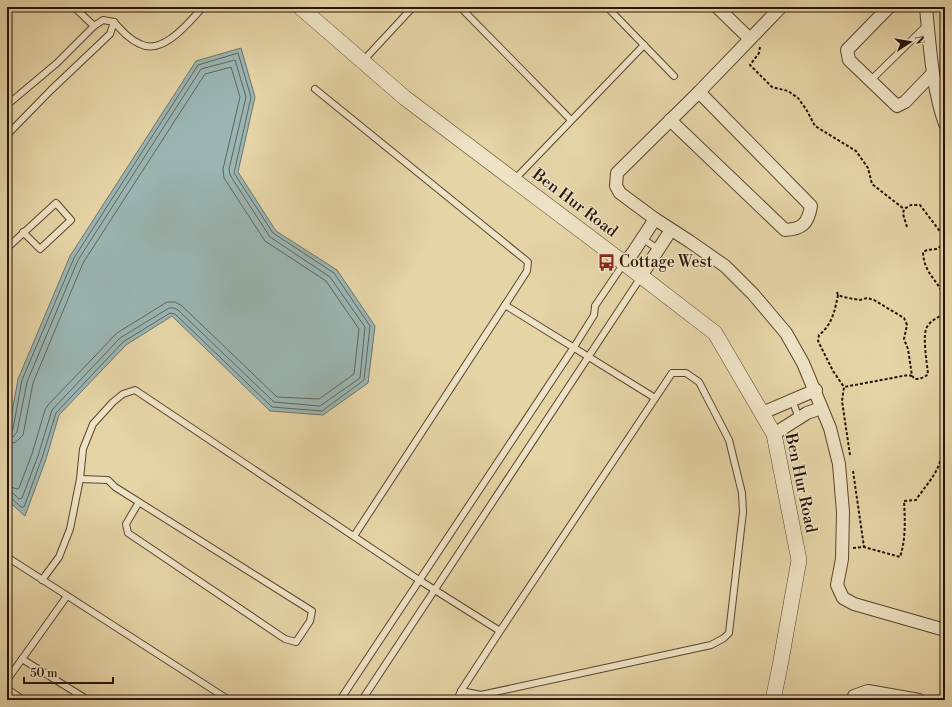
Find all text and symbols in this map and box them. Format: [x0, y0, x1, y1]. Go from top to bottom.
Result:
north arrow [890, 22, 930, 62]
text: N [911, 34, 927, 46]
street label: Ben Hur Road [528, 164, 622, 242]
bus stop icon: Cottage West [596, 252, 616, 272]
place label: Cottage West [619, 252, 713, 272]
street label: Ben Hur Road [780, 430, 821, 535]
scale bar [24, 659, 113, 685]
text: 50 m [30, 666, 58, 681]

